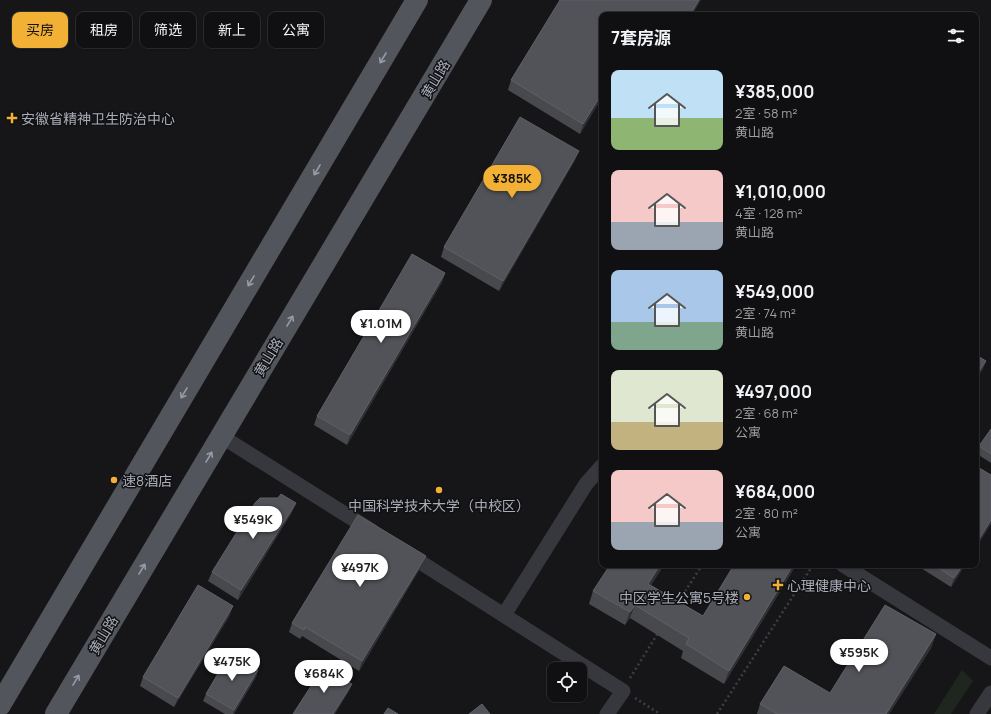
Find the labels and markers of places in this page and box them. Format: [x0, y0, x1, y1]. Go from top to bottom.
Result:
place label: 安徽省精神卫生防治中心 [21, 109, 175, 128]
marker: 安徽省精神卫生防治中心 [6, 112, 18, 124]
pin: ¥385K [484, 165, 540, 199]
pin: ¥1.01M [348, 310, 414, 344]
place label: 速8酒店 [122, 471, 172, 490]
marker: 速8酒店 [109, 475, 119, 485]
marker: 中国科学技术大学（中校区） [434, 485, 444, 495]
place label: 中国科学技术大学（中校区） [348, 496, 530, 515]
pin: ¥549K [225, 506, 281, 540]
pin: ¥497K [332, 554, 388, 588]
place label: 心理健康中心 [787, 576, 871, 595]
marker: 心理健康中心 [772, 579, 784, 591]
place label: 中区学生公寓5号楼 [619, 588, 739, 607]
marker: 中区学生公寓5号楼 [742, 592, 752, 602]
pin: ¥595K [831, 639, 887, 673]
pin: ¥475K [204, 648, 260, 682]
pin: ¥684K [296, 660, 352, 694]

